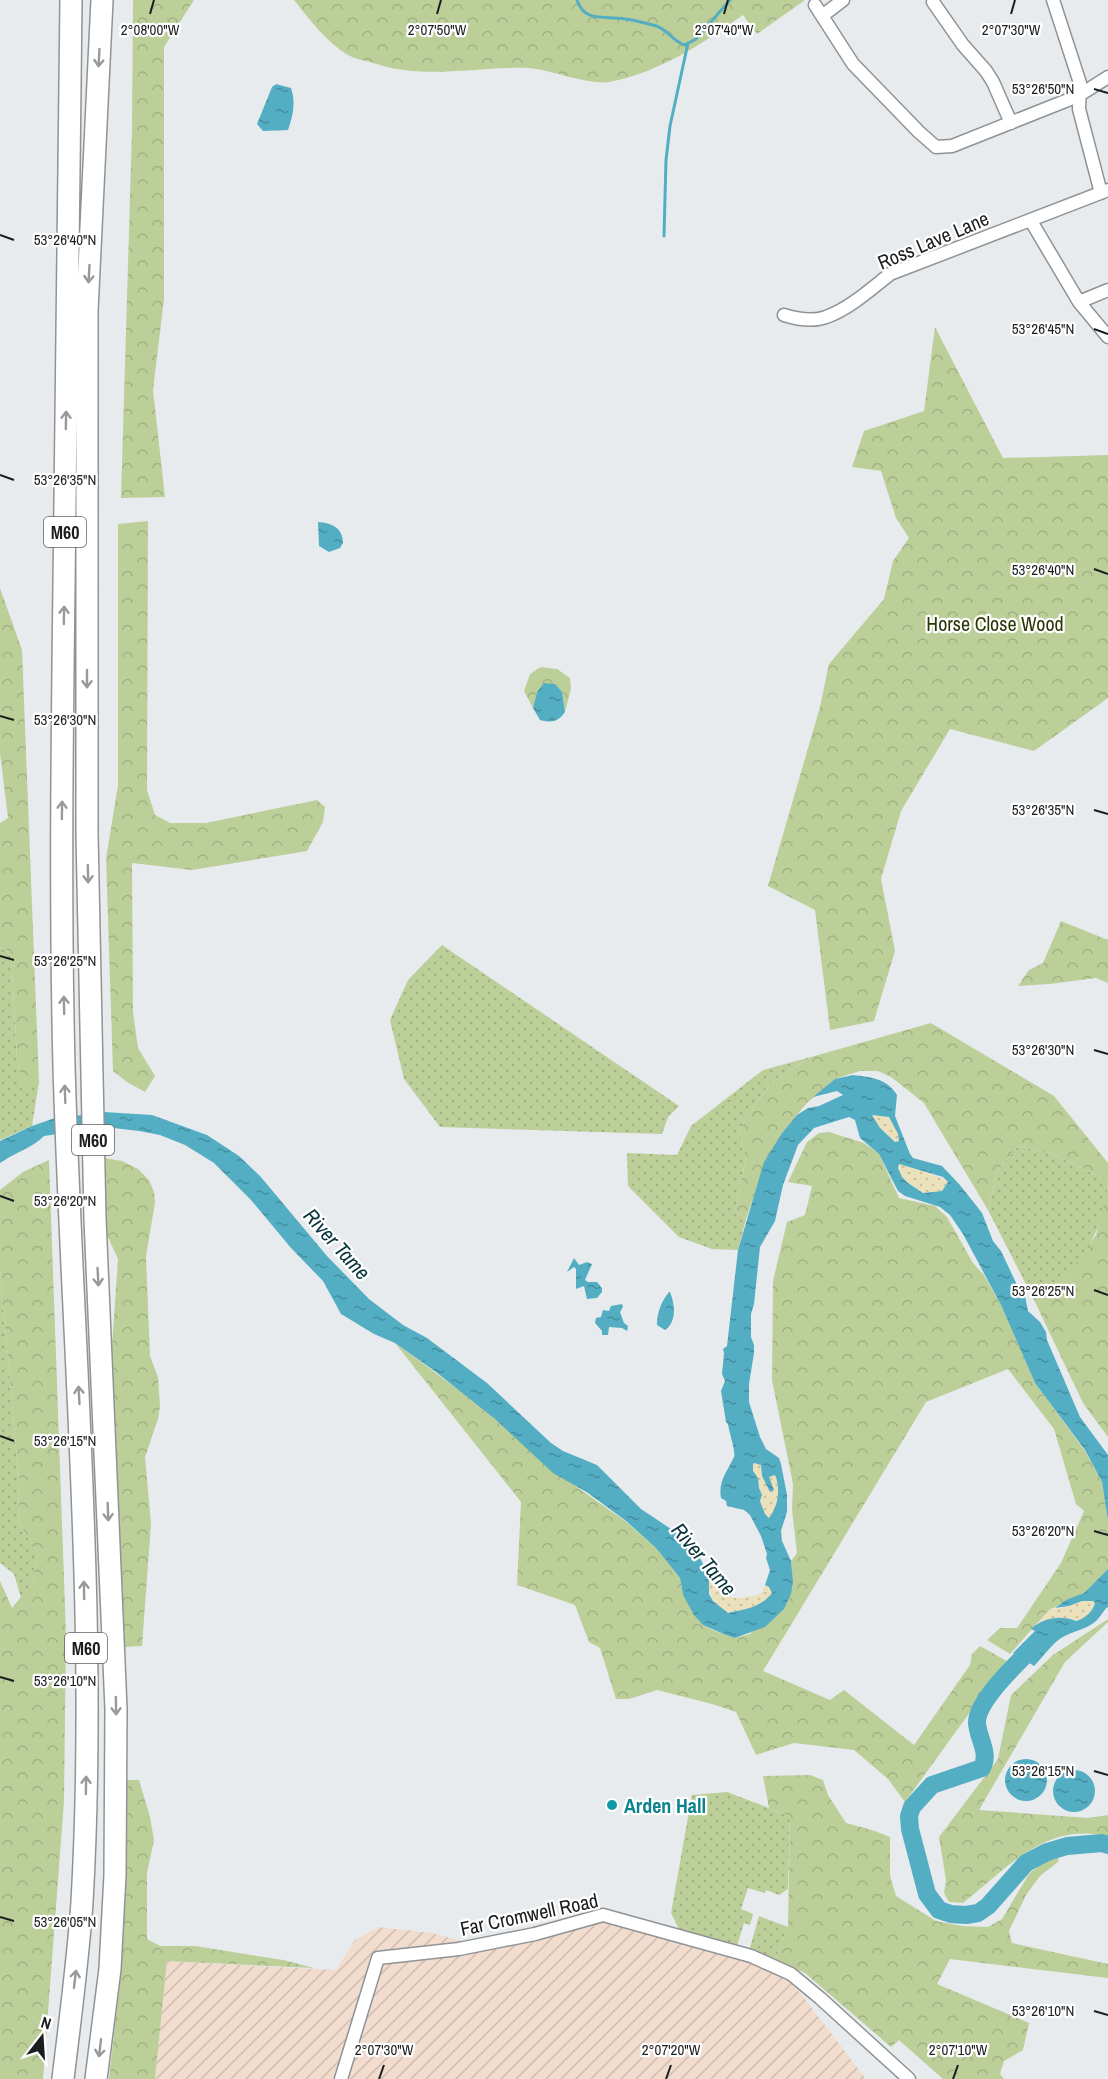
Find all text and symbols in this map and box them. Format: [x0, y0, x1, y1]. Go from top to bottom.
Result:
text: 2°08'00"W [121, 19, 180, 40]
text: 2°07'50"W [408, 19, 467, 40]
text: 2°07'40"W [695, 19, 754, 40]
text: 2°07'30"W [982, 19, 1041, 40]
one-way arrow [94, 48, 105, 68]
text: 53°26'50"N [1012, 78, 1074, 99]
street label: Ross Lave Lane [873, 204, 993, 276]
text: 53°26'40"N [34, 229, 96, 250]
one-way arrow [83, 264, 94, 284]
text: 53°26'45"N [1012, 318, 1074, 339]
one-way arrow [60, 410, 72, 430]
text: 53°26'35"N [34, 469, 96, 490]
road number: M60 [44, 517, 86, 547]
text: 53°26'40"N [1012, 559, 1074, 580]
one-way arrow [58, 605, 70, 625]
park label: Horse Close Wood [926, 610, 1064, 637]
one-way arrow [81, 669, 93, 689]
text: 53°26'30"N [34, 709, 96, 730]
text: 53°26'35"N [1012, 799, 1074, 820]
one-way arrow [56, 800, 68, 820]
one-way arrow [82, 864, 93, 884]
text: 53°26'25"N [34, 950, 96, 971]
one-way arrow [58, 995, 69, 1015]
text: 53°26'30"N [1012, 1039, 1074, 1060]
one-way arrow [60, 1085, 71, 1105]
road number: M60 [72, 1125, 114, 1155]
text: 53°26'20"N [34, 1190, 96, 1211]
water label: River Tame [297, 1202, 377, 1286]
one-way arrow [92, 1267, 103, 1286]
text: 53°26'25"N [1012, 1280, 1074, 1301]
one-way arrow [73, 1385, 84, 1405]
text: 53°26'15"N [34, 1430, 96, 1451]
one-way arrow [103, 1501, 114, 1521]
water label: River Tame [665, 1516, 743, 1602]
text: 53°26'20"N [1012, 1520, 1074, 1541]
one-way arrow [79, 1580, 90, 1600]
road number: M60 [65, 1633, 107, 1663]
text: 53°26'10"N [34, 1670, 96, 1691]
one-way arrow [110, 1696, 122, 1716]
text: 53°26'15"N [1012, 1760, 1074, 1781]
one-way arrow [80, 1775, 91, 1795]
place label: Arden Hall [624, 1792, 706, 1819]
marker: Arden Hall [605, 1798, 619, 1812]
street label: Far Cromwell Road [458, 1886, 600, 1942]
text: 53°26'05"N [34, 1911, 96, 1932]
one-way arrow [70, 1970, 81, 1990]
text: 53°26'10"N [1012, 2000, 1074, 2021]
north arrow [12, 2007, 72, 2067]
text: N [39, 2011, 54, 2035]
one-way arrow [95, 2037, 106, 2057]
text: 2°07'30"W [355, 2039, 414, 2060]
text: 2°07'20"W [642, 2039, 701, 2060]
text: 2°07'10"W [929, 2039, 988, 2060]

